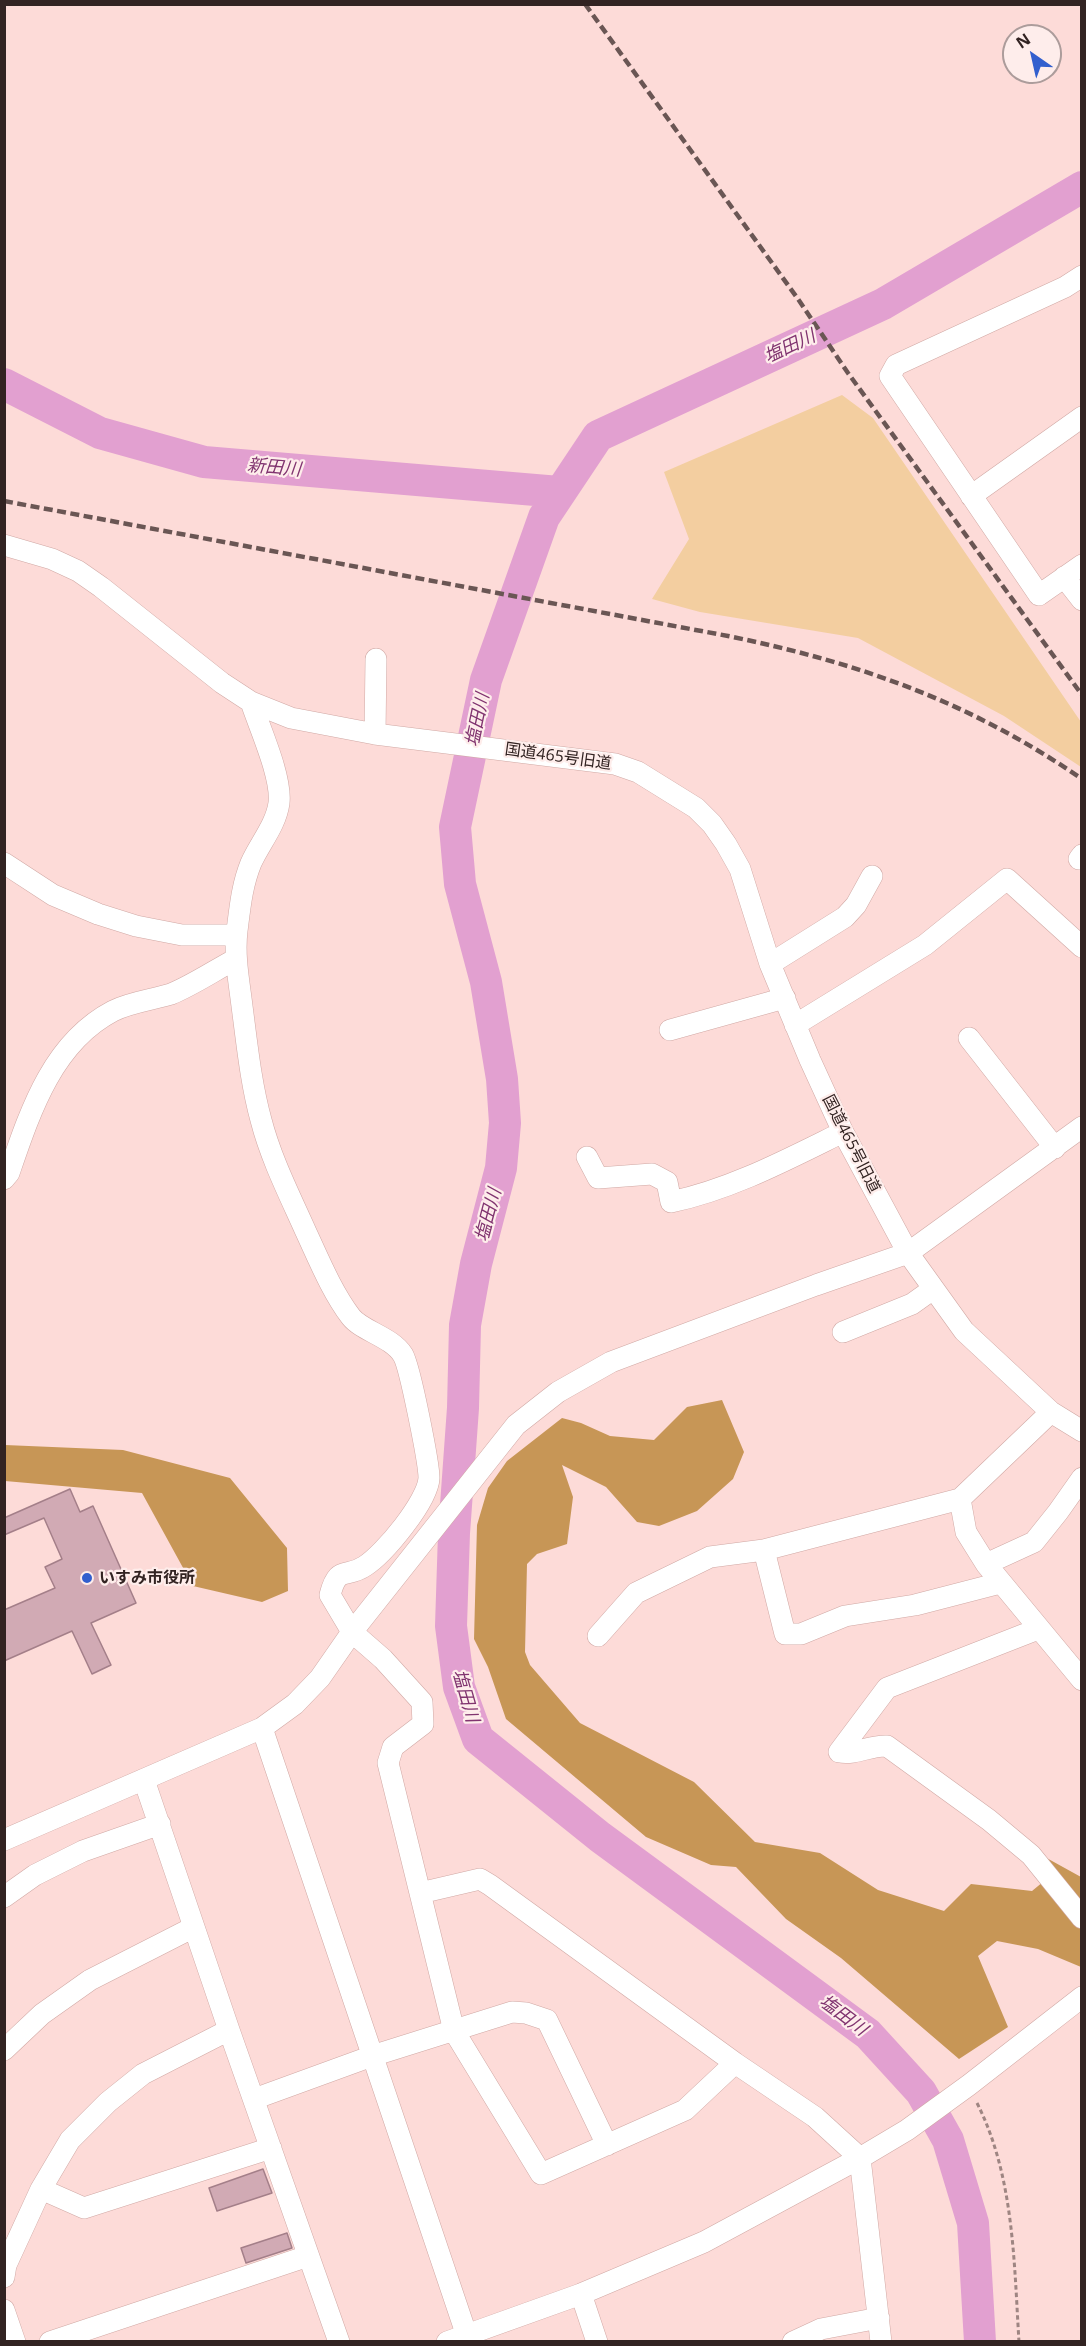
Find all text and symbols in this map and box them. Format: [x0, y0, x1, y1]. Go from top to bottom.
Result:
north arrow [1002, 24, 1062, 84]
text: N [1012, 28, 1035, 53]
water label: 塩田川 [761, 326, 819, 368]
water label: 新田川 [246, 455, 302, 481]
water label: 塩田川 [462, 691, 494, 749]
street label: 国道465号旧道 [503, 740, 613, 774]
street label: 国道465号旧道 [818, 1092, 884, 1196]
water label: 塩田川 [472, 1186, 506, 1244]
place label: いすみ市役所 [99, 1568, 195, 1588]
marker: いすみ市役所 [80, 1571, 94, 1585]
water label: 塩田川 [447, 1667, 483, 1725]
water label: 塩田川 [815, 1991, 871, 2041]

